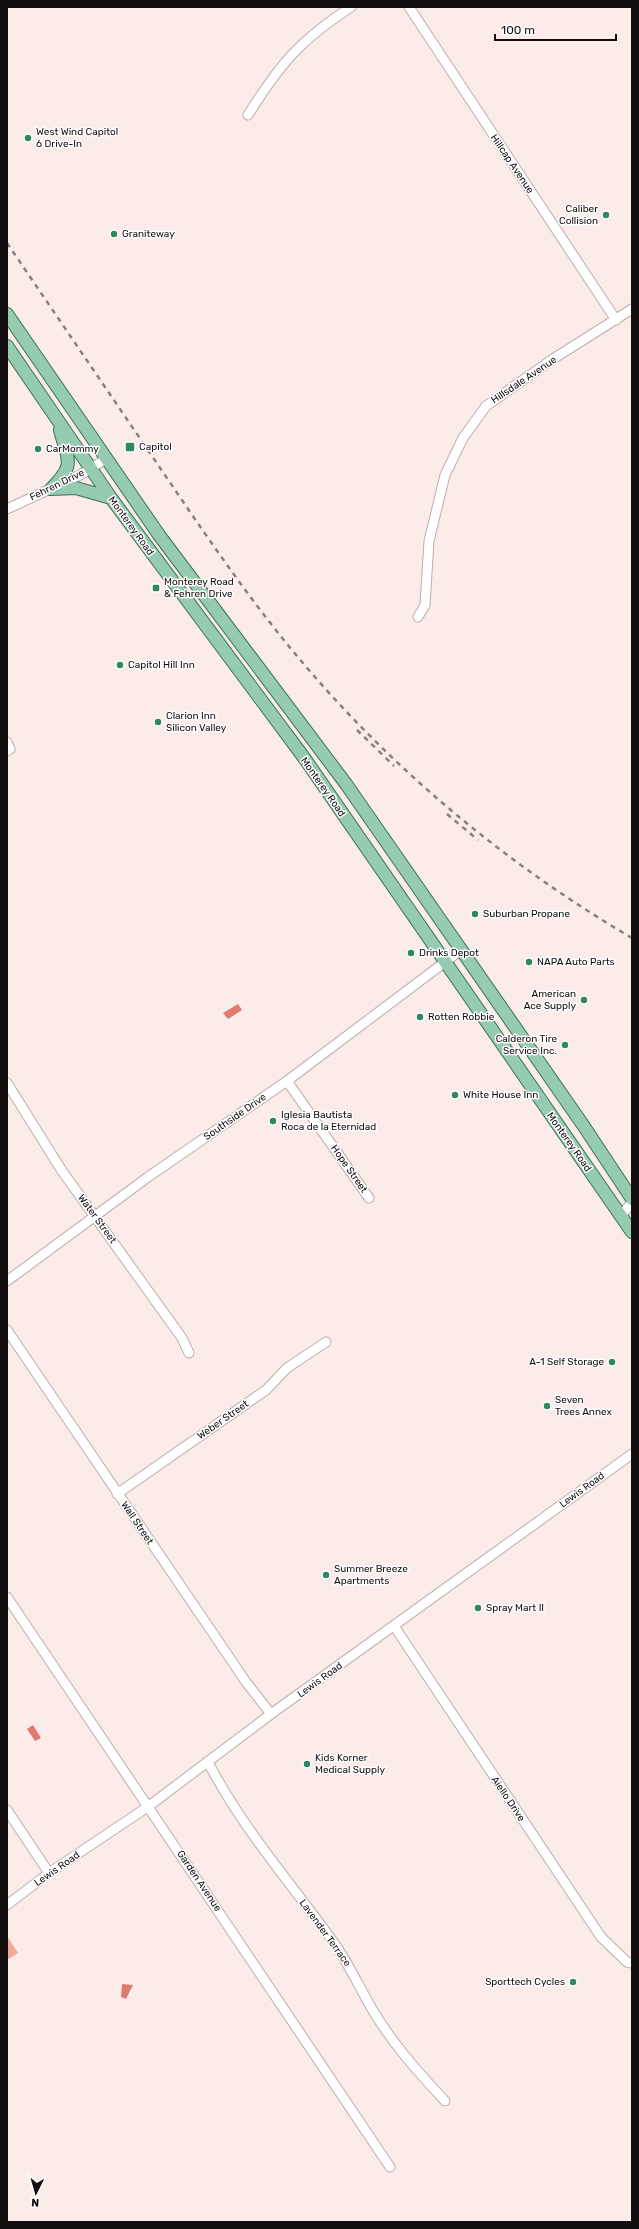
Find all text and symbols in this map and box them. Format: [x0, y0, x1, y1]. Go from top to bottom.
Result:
scale bar [495, 16, 616, 42]
text: 100 m [501, 23, 535, 37]
place label: West Wind Capitol 6 Drive-In [36, 126, 118, 150]
street label: Hillcap Avenue [488, 132, 536, 196]
marker: West Wind Capitol 6 Drive-In [23, 133, 33, 143]
place label: Caliber Collision [559, 203, 598, 227]
marker: Caliber Collision [601, 210, 611, 220]
place label: Graniteway [122, 228, 175, 240]
marker: Graniteway [109, 229, 119, 239]
street label: Hillsdale Avenue [489, 353, 559, 406]
marker: Capitol [124, 441, 136, 453]
place label: Capitol [139, 441, 172, 453]
place label: CarMommy [46, 443, 99, 455]
marker: CarMommy [33, 444, 43, 454]
street label: Fehren Drive [28, 466, 87, 503]
street label: Monterey Road [106, 494, 156, 558]
place label: Monterey Road & Fehren Drive [164, 576, 234, 600]
marker: Monterey Road & Fehren Drive [151, 583, 161, 593]
place label: Capitol Hill Inn [128, 659, 195, 671]
marker: Capitol Hill Inn [115, 660, 125, 670]
place label: Clarion Inn Silicon Valley [166, 710, 227, 734]
marker: Clarion Inn Silicon Valley [153, 717, 163, 727]
street label: Monterey Road [298, 755, 348, 819]
place label: Suburban Propane [483, 908, 570, 920]
marker: Suburban Propane [470, 909, 480, 919]
place label: Drinks Depot [419, 947, 479, 959]
marker: Drinks Depot [406, 948, 416, 958]
place label: NAPA Auto Parts [537, 956, 615, 968]
marker: NAPA Auto Parts [524, 957, 534, 967]
place label: American Ace Supply [524, 988, 576, 1012]
marker: American Ace Supply [579, 995, 589, 1005]
place label: Rotten Robbie [428, 1011, 495, 1023]
marker: Rotten Robbie [415, 1012, 425, 1022]
place label: Calderon Tire Service Inc. [496, 1033, 557, 1057]
marker: Calderon Tire Service Inc. [560, 1040, 570, 1050]
place label: White House Inn [463, 1089, 538, 1101]
marker: White House Inn [450, 1090, 460, 1100]
street label: Southside Drive [201, 1091, 269, 1143]
place label: Iglesia Bautista Roca de la Eternidad [281, 1109, 376, 1133]
street label: Monterey Road [544, 1110, 594, 1174]
marker: Iglesia Bautista Roca de la Eternidad [268, 1116, 278, 1126]
street label: Hope Street [328, 1143, 370, 1195]
street label: Water Street [75, 1192, 119, 1246]
place label: A-1 Self Storage [529, 1356, 604, 1368]
marker: A-1 Self Storage [607, 1357, 617, 1367]
place label: Seven Trees Annex [555, 1394, 612, 1418]
street label: Weber Street [195, 1398, 251, 1442]
marker: Seven Trees Annex [542, 1401, 552, 1411]
street label: Lewis Road [557, 1470, 607, 1510]
street label: Wall Street [118, 1499, 156, 1547]
place label: Summer Breeze Apartments [334, 1563, 408, 1587]
marker: Summer Breeze Apartments [321, 1570, 331, 1580]
place label: Spray Mart II [486, 1602, 544, 1614]
marker: Spray Mart II [473, 1603, 483, 1613]
street label: Lewis Road [295, 1660, 345, 1700]
place label: Kids Korner Medical Supply [315, 1752, 385, 1776]
marker: Kids Korner Medical Supply [302, 1759, 312, 1769]
street label: Aiello Drive [489, 1774, 528, 1824]
street label: Garden Avenue [174, 1848, 224, 1914]
street label: Lewis Road [32, 1849, 82, 1889]
street label: Lavender Terrace [297, 1897, 354, 1969]
place label: Sporttech Cycles [485, 1976, 565, 1988]
marker: Sporttech Cycles [568, 1977, 578, 1987]
north arrow [16, 2173, 56, 2213]
text: N [31, 2196, 40, 2209]

